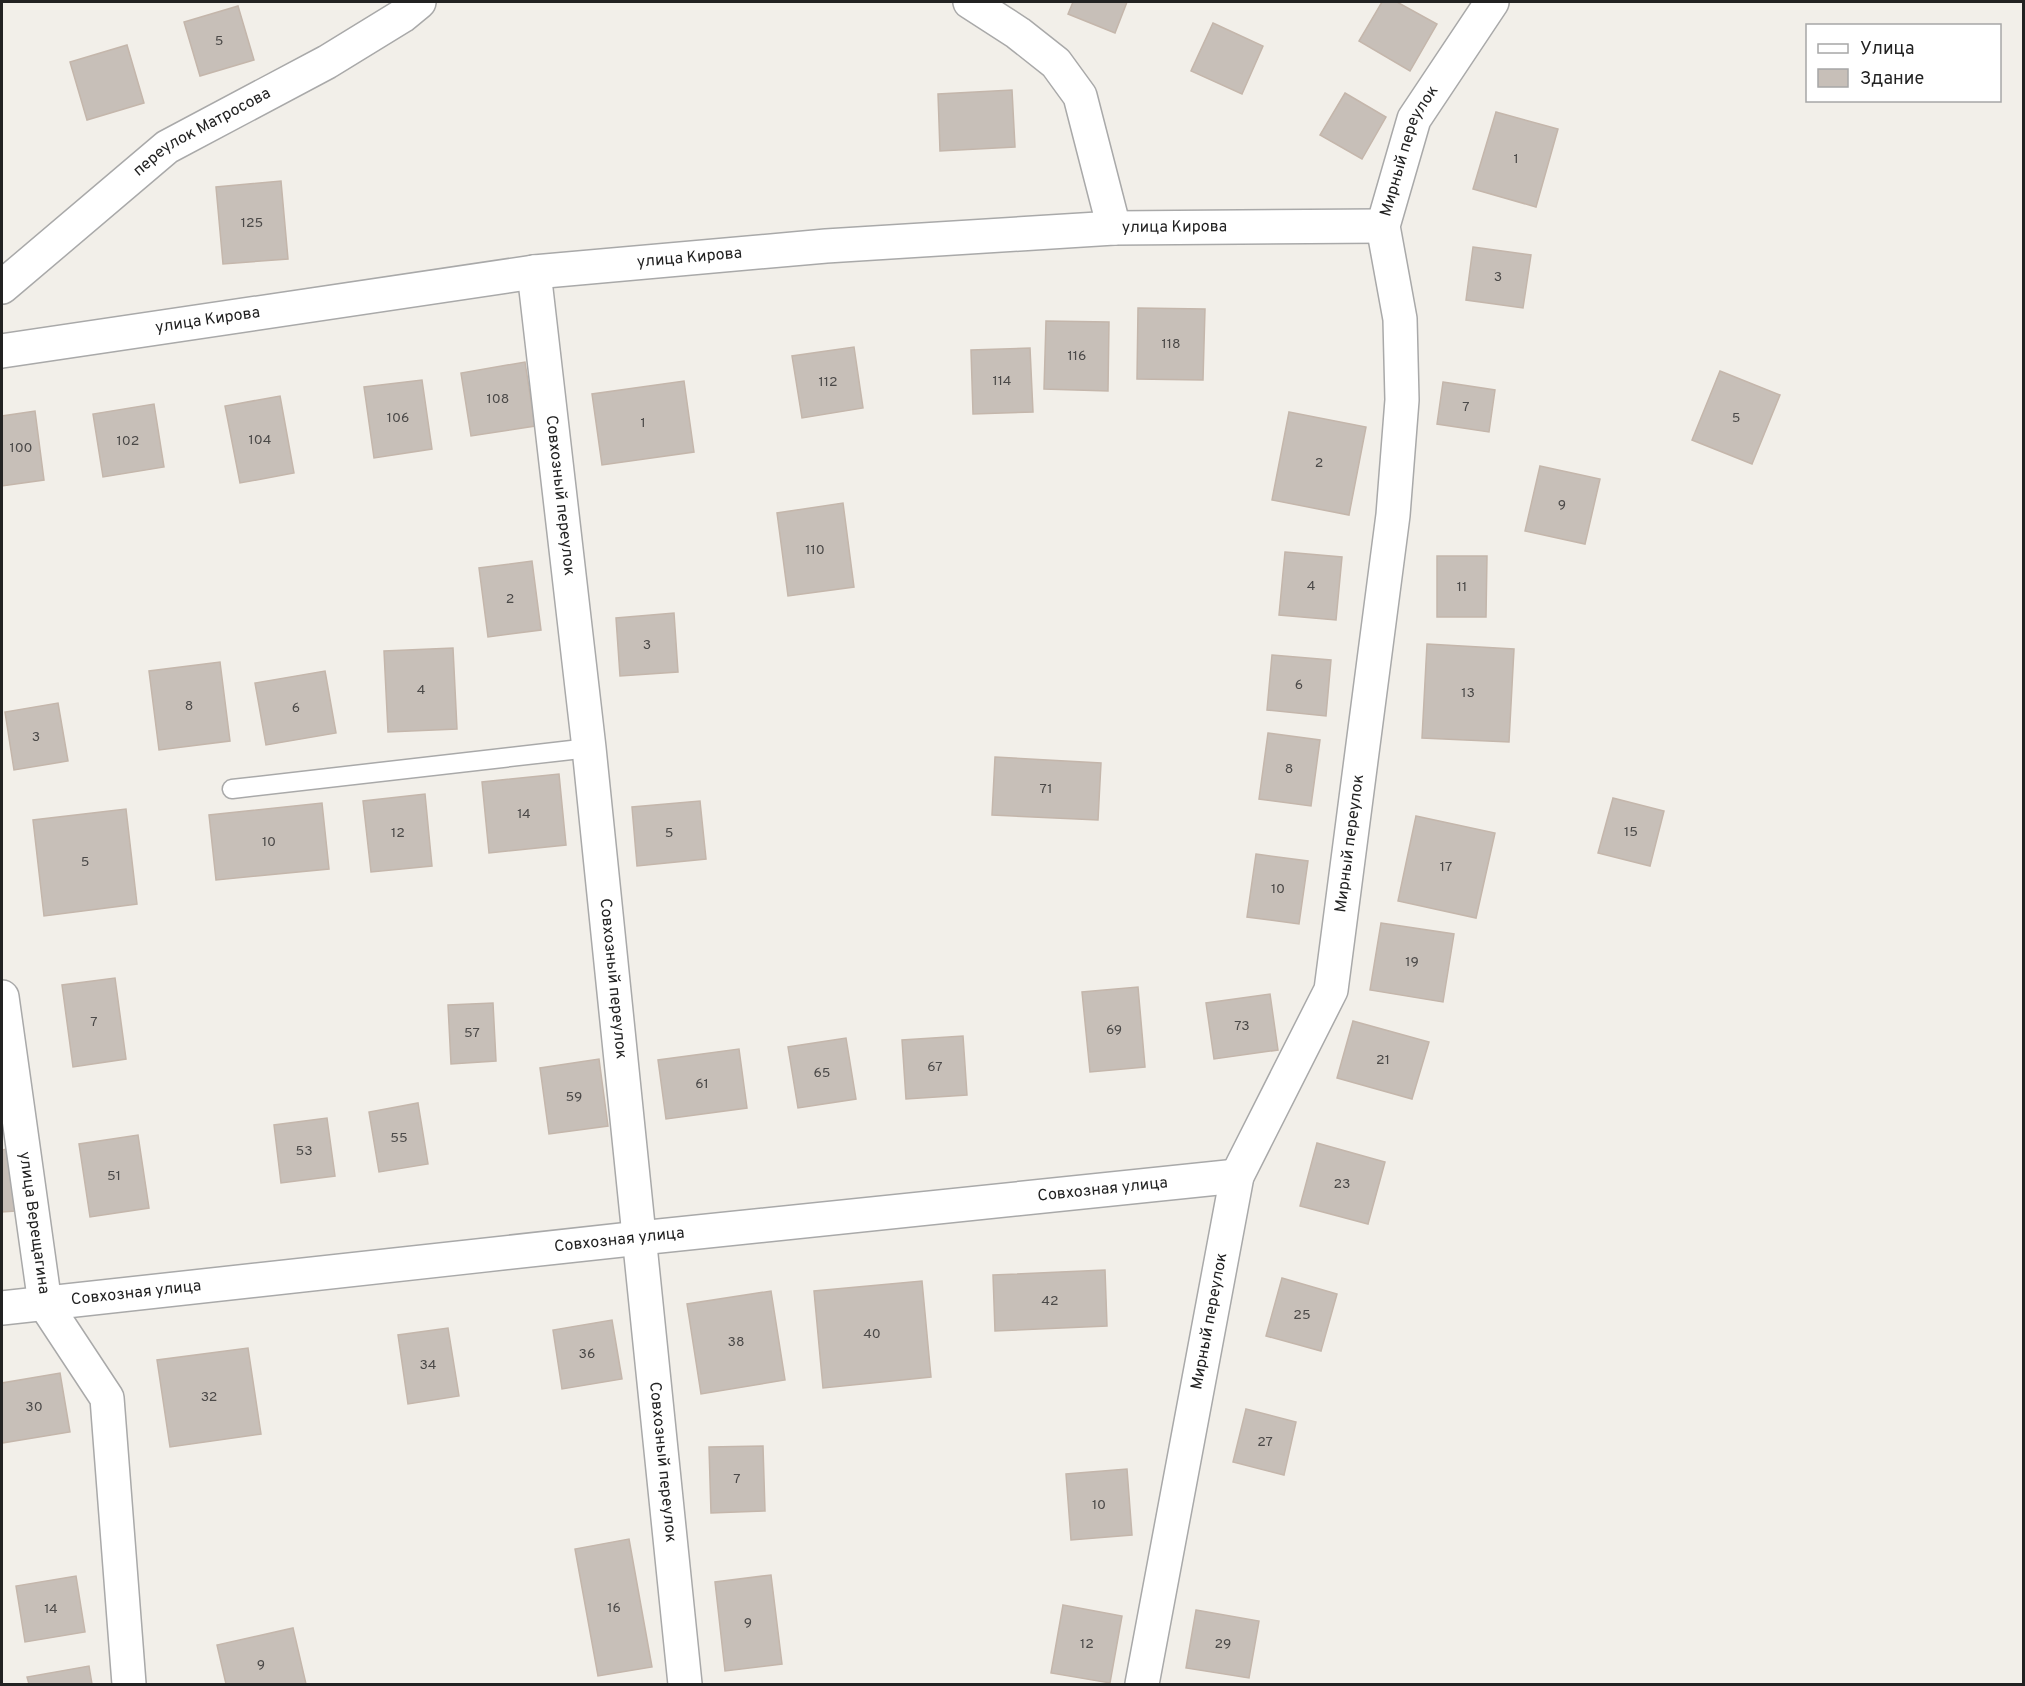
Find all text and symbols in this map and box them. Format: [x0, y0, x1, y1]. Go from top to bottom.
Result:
legend [1806, 24, 2001, 102]
house number: 5 [215, 33, 223, 50]
text: Улица [1860, 38, 1914, 61]
text: Здание [1860, 68, 1924, 91]
street label: Мирный переулок [1376, 82, 1443, 219]
street label: переулок Матросова [129, 84, 274, 181]
house number: 1 [1513, 151, 1519, 168]
house number: 125 [241, 215, 263, 232]
street label: улица Кирова [1122, 217, 1227, 238]
street label: улица Кирова [636, 244, 743, 273]
house number: 3 [1494, 269, 1502, 286]
street label: улица Кирова [154, 303, 261, 338]
house number: 118 [1162, 336, 1181, 353]
house number: 116 [1068, 348, 1086, 365]
house number: 114 [993, 373, 1011, 390]
house number: 112 [818, 374, 838, 391]
house number: 108 [487, 391, 509, 408]
house number: 7 [1462, 399, 1470, 416]
house number: 106 [387, 410, 409, 427]
house number: 5 [1732, 410, 1740, 427]
street label: Совхозный переулок [541, 414, 579, 577]
house number: 1 [640, 415, 646, 432]
house number: 104 [249, 432, 271, 449]
house number: 102 [117, 433, 139, 450]
house number: 100 [9, 440, 33, 457]
house number: 2 [1315, 455, 1323, 472]
house number: 9 [1558, 497, 1566, 514]
house number: 110 [805, 542, 825, 559]
house number: 4 [1307, 578, 1315, 595]
house number: 11 [1457, 579, 1467, 596]
house number: 2 [506, 591, 514, 608]
house number: 3 [643, 637, 651, 654]
house number: 6 [1295, 677, 1303, 694]
house number: 4 [417, 682, 425, 699]
house number: 13 [1461, 685, 1475, 702]
house number: 8 [185, 698, 193, 715]
house number: 6 [292, 700, 300, 717]
house number: 3 [32, 729, 40, 746]
house number: 8 [1285, 761, 1293, 778]
street label: Мирный переулок [1331, 773, 1369, 914]
house number: 71 [1040, 781, 1052, 798]
house number: 14 [517, 806, 531, 823]
house number: 15 [1624, 824, 1638, 841]
house number: 12 [391, 825, 405, 842]
house number: 5 [665, 825, 673, 842]
house number: 10 [262, 834, 276, 851]
house number: 5 [81, 854, 89, 871]
house number: 17 [1440, 859, 1452, 876]
house number: 10 [1271, 881, 1285, 898]
street label: Совхозный переулок [594, 897, 631, 1060]
house number: 19 [1405, 954, 1419, 971]
house number: 7 [90, 1014, 98, 1031]
house number: 73 [1234, 1018, 1250, 1035]
house number: 69 [1106, 1022, 1122, 1039]
house number: 57 [464, 1025, 480, 1042]
house number: 21 [1376, 1052, 1390, 1069]
house number: 67 [927, 1059, 943, 1076]
house number: 65 [813, 1065, 831, 1082]
house number: 61 [695, 1076, 709, 1093]
house number: 59 [566, 1089, 582, 1106]
house number: 55 [390, 1130, 408, 1147]
house number: 53 [295, 1143, 313, 1160]
street label: улица Верещагина [14, 1150, 54, 1295]
house number: 51 [107, 1168, 121, 1185]
street label: Совхозная улица [1037, 1173, 1169, 1207]
house number: 23 [1334, 1176, 1351, 1193]
street label: Совхозная улица [553, 1223, 685, 1257]
street label: Мирный переулок [1187, 1251, 1232, 1391]
street label: Совхозная улица [70, 1276, 202, 1310]
house number: 42 [1041, 1293, 1059, 1310]
house number: 25 [1293, 1307, 1311, 1324]
house number: 40 [863, 1326, 881, 1343]
house number: 38 [728, 1334, 744, 1351]
house number: 36 [579, 1346, 595, 1363]
house number: 34 [419, 1357, 437, 1374]
street label: Совхозный переулок [644, 1381, 680, 1543]
house number: 32 [201, 1389, 217, 1406]
house number: 30 [25, 1399, 43, 1416]
house number: 27 [1257, 1434, 1273, 1451]
house number: 7 [733, 1471, 741, 1488]
house number: 10 [1092, 1497, 1106, 1514]
house number: 16 [607, 1600, 621, 1617]
house number: 14 [44, 1601, 58, 1618]
house number: 9 [744, 1615, 752, 1632]
house number: 12 [1080, 1636, 1094, 1653]
house number: 29 [1215, 1636, 1231, 1653]
house number: 9 [257, 1657, 265, 1674]

